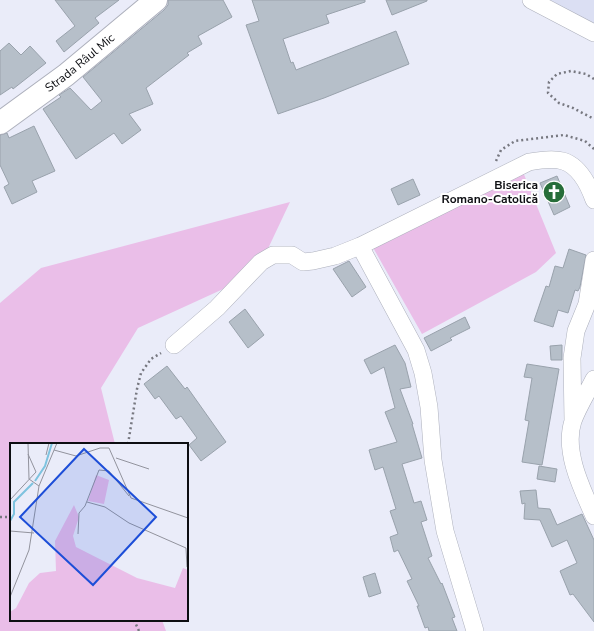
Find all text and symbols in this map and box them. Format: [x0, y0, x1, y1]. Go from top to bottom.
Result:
street label: Strada Râul Mic [42, 30, 118, 96]
place label: Biserica Romano-Catolică [442, 177, 538, 207]
church icon: Biserica Romano-Catolică [541, 179, 567, 205]
inset map [10, 443, 188, 621]

